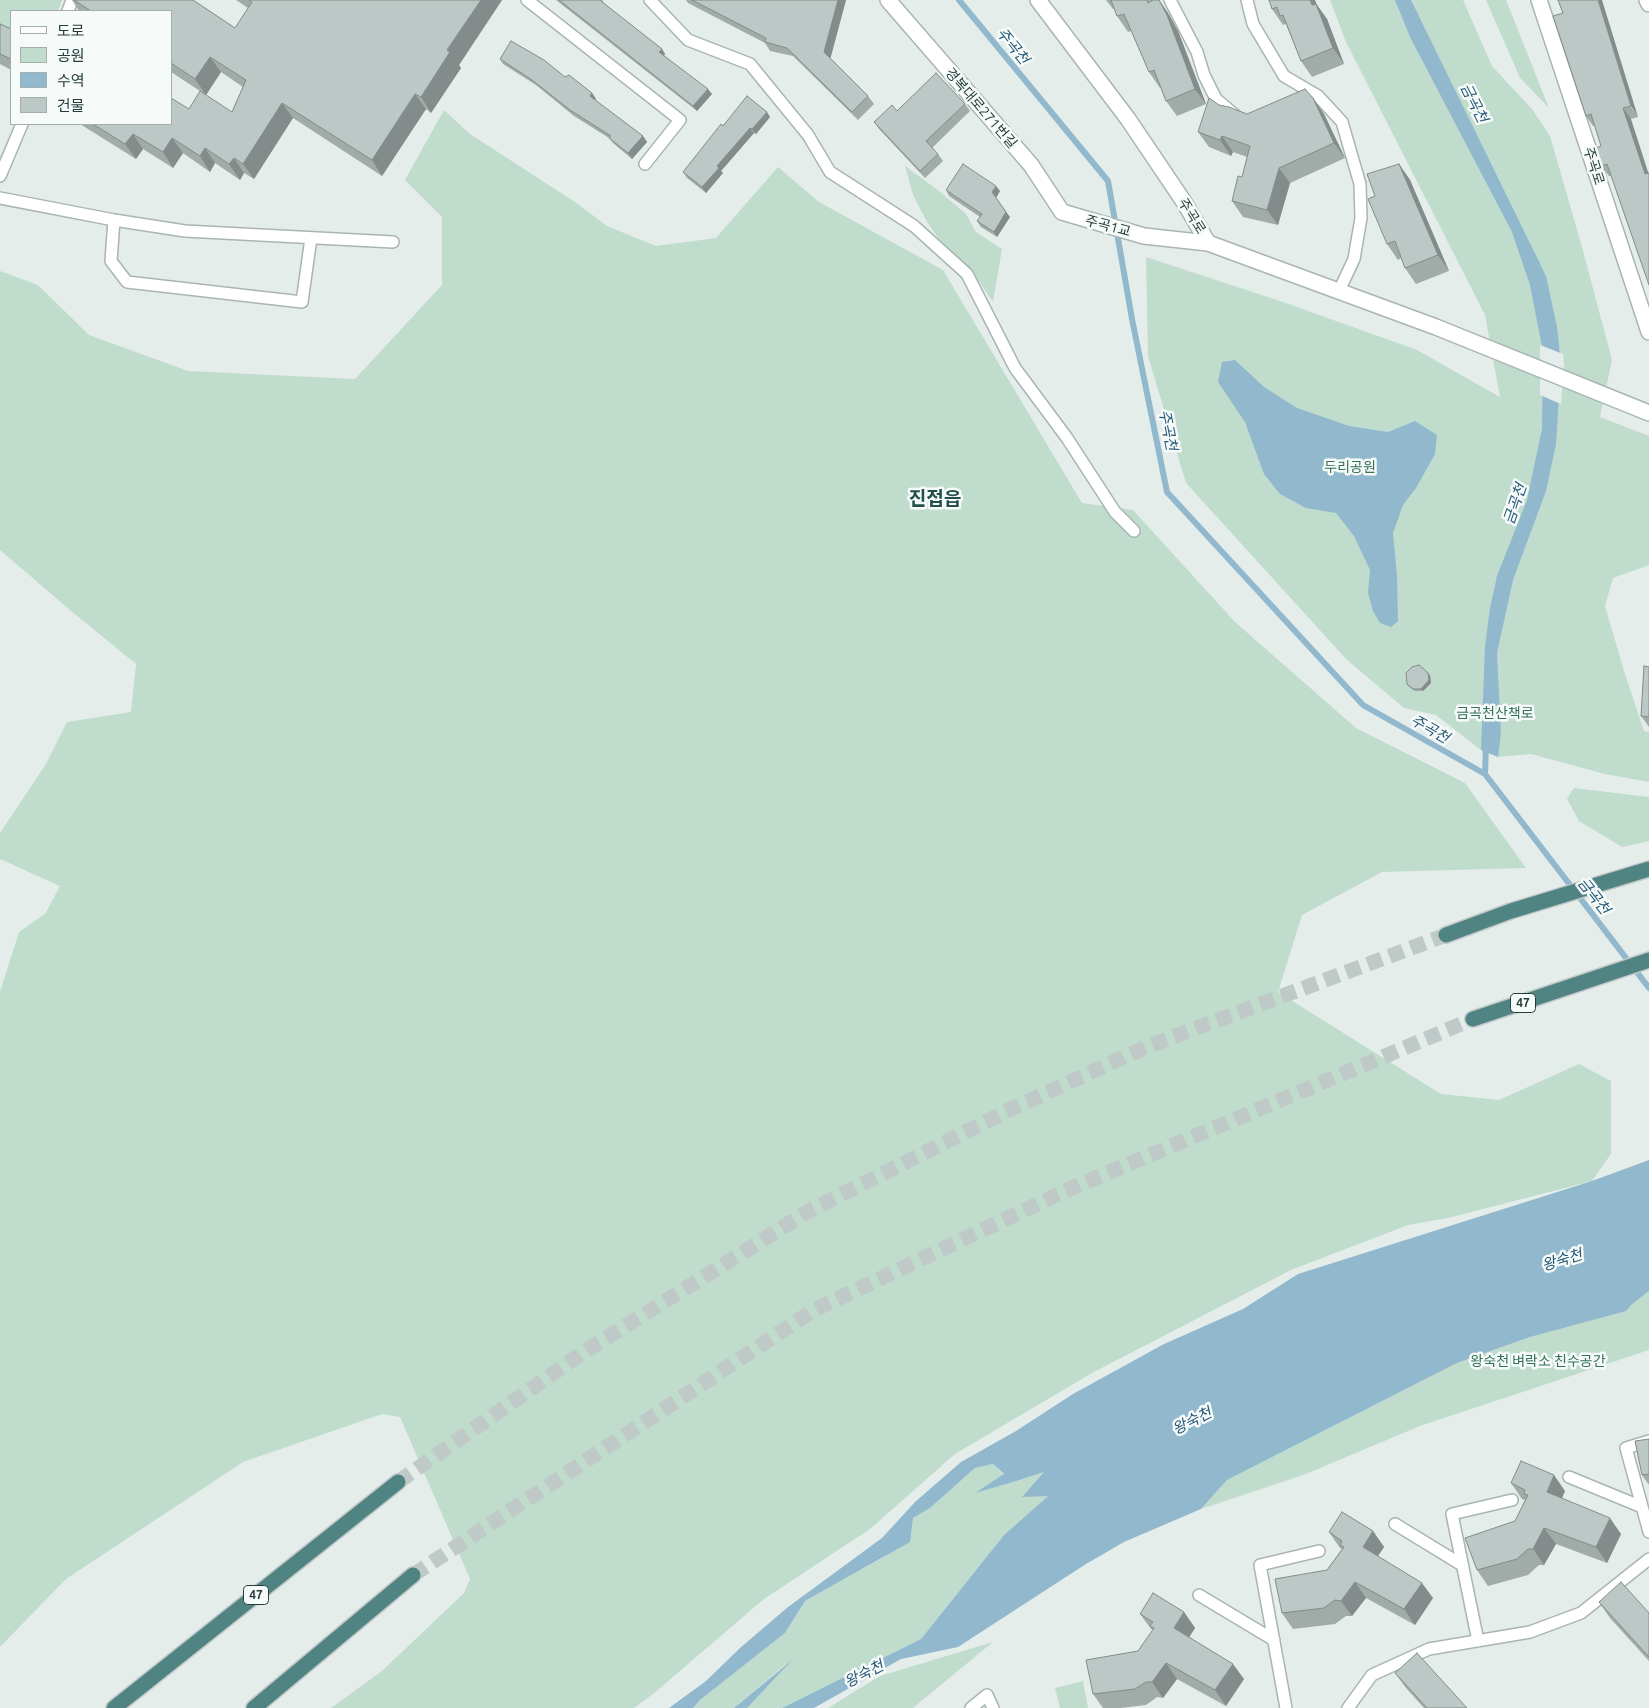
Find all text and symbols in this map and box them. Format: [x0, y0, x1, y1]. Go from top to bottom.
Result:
legend [10, 10, 172, 125]
text: 도로 [57, 22, 85, 39]
water label: 주곡천 [993, 24, 1033, 68]
text: 공원 [57, 47, 85, 64]
street label: 경복대로271번길 [942, 64, 1020, 152]
text: 수역 [57, 72, 85, 89]
water label: 금곡천 [1457, 80, 1491, 126]
text: 건물 [57, 97, 85, 114]
street label: 주곡로 [1580, 145, 1608, 187]
street label: 주곡로 [1175, 195, 1209, 237]
street label: 주곡1교 [1083, 212, 1133, 240]
water label: 주곡천 [1155, 408, 1181, 452]
park label: 두리공원 [1324, 459, 1376, 475]
water label: 금곡천 [1500, 481, 1530, 527]
district label: 진접읍 [909, 488, 961, 510]
park label: 금곡천산책로 [1456, 705, 1534, 721]
water label: 주곡천 [1408, 711, 1452, 747]
water label: 금곡천 [1574, 874, 1614, 918]
road number: 47 [1510, 994, 1536, 1012]
water label: 왕숙천 [1540, 1245, 1584, 1275]
park label: 왕숙천 벼락소 친수공간 [1470, 1353, 1606, 1369]
water label: 왕숙천 [1169, 1404, 1215, 1438]
road number: 47 [244, 1586, 268, 1604]
water label: 왕숙천 [841, 1657, 887, 1691]

